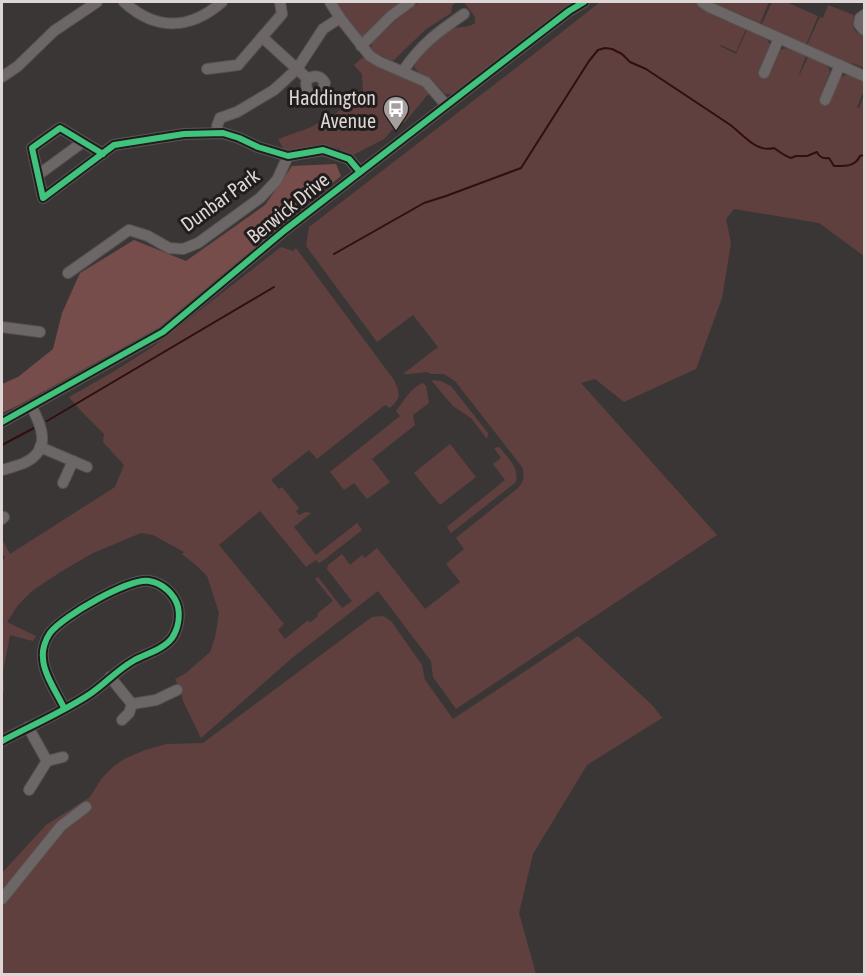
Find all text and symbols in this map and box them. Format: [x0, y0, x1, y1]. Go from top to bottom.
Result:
place label: Haddington Avenue [289, 86, 376, 132]
bus stop icon: Haddington Avenue [381, 94, 411, 132]
street label: Dunbar Park [176, 163, 264, 236]
street label: Berwick Drive [242, 168, 333, 248]

